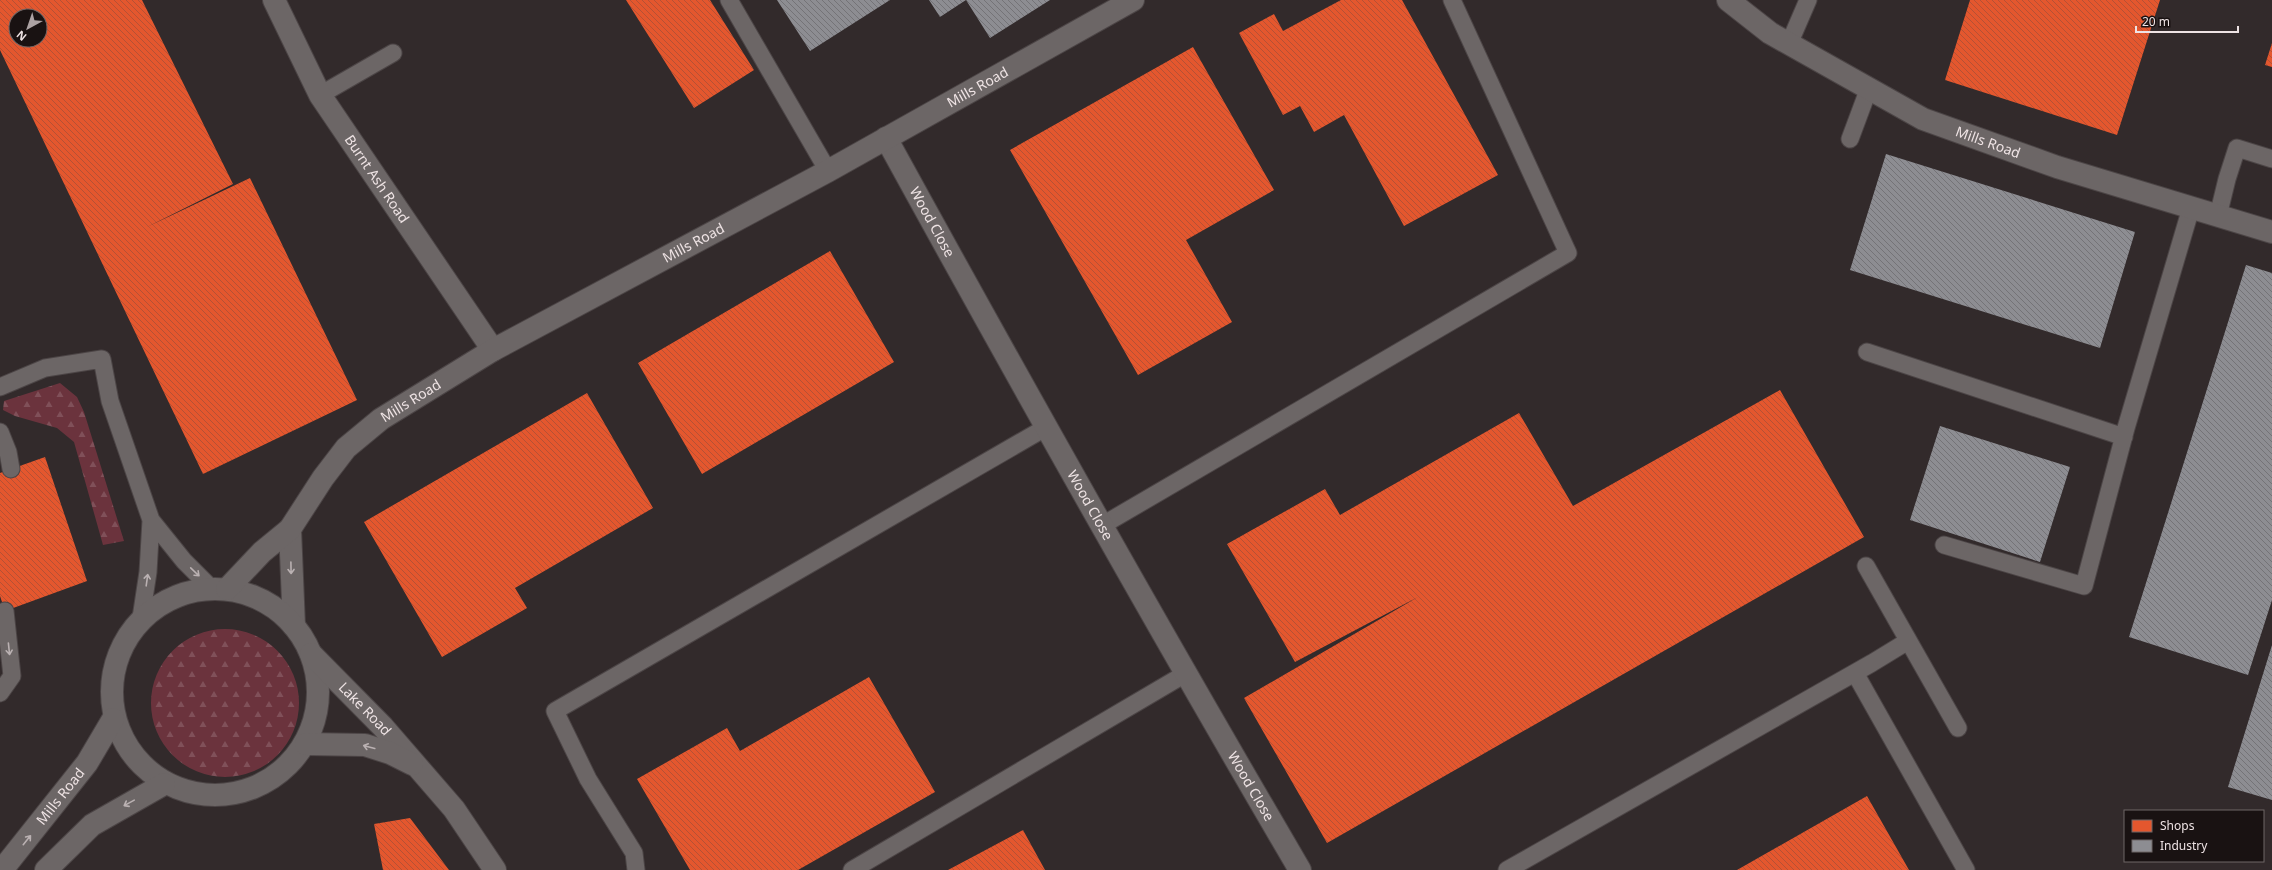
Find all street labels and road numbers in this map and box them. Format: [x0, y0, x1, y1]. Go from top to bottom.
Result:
street label: Mills Road [943, 62, 1011, 112]
street label: Mills Road [1953, 121, 2023, 162]
street label: Burnt Ash Road [341, 131, 414, 226]
street label: Wood Close [906, 183, 960, 261]
street label: Mills Road [659, 218, 728, 267]
street label: Mills Road [377, 374, 444, 426]
street label: Wood Close [1063, 466, 1118, 543]
street label: Lake Road [335, 678, 396, 739]
street label: Wood Close [1224, 748, 1279, 824]
street label: Mills Road [32, 764, 89, 828]

